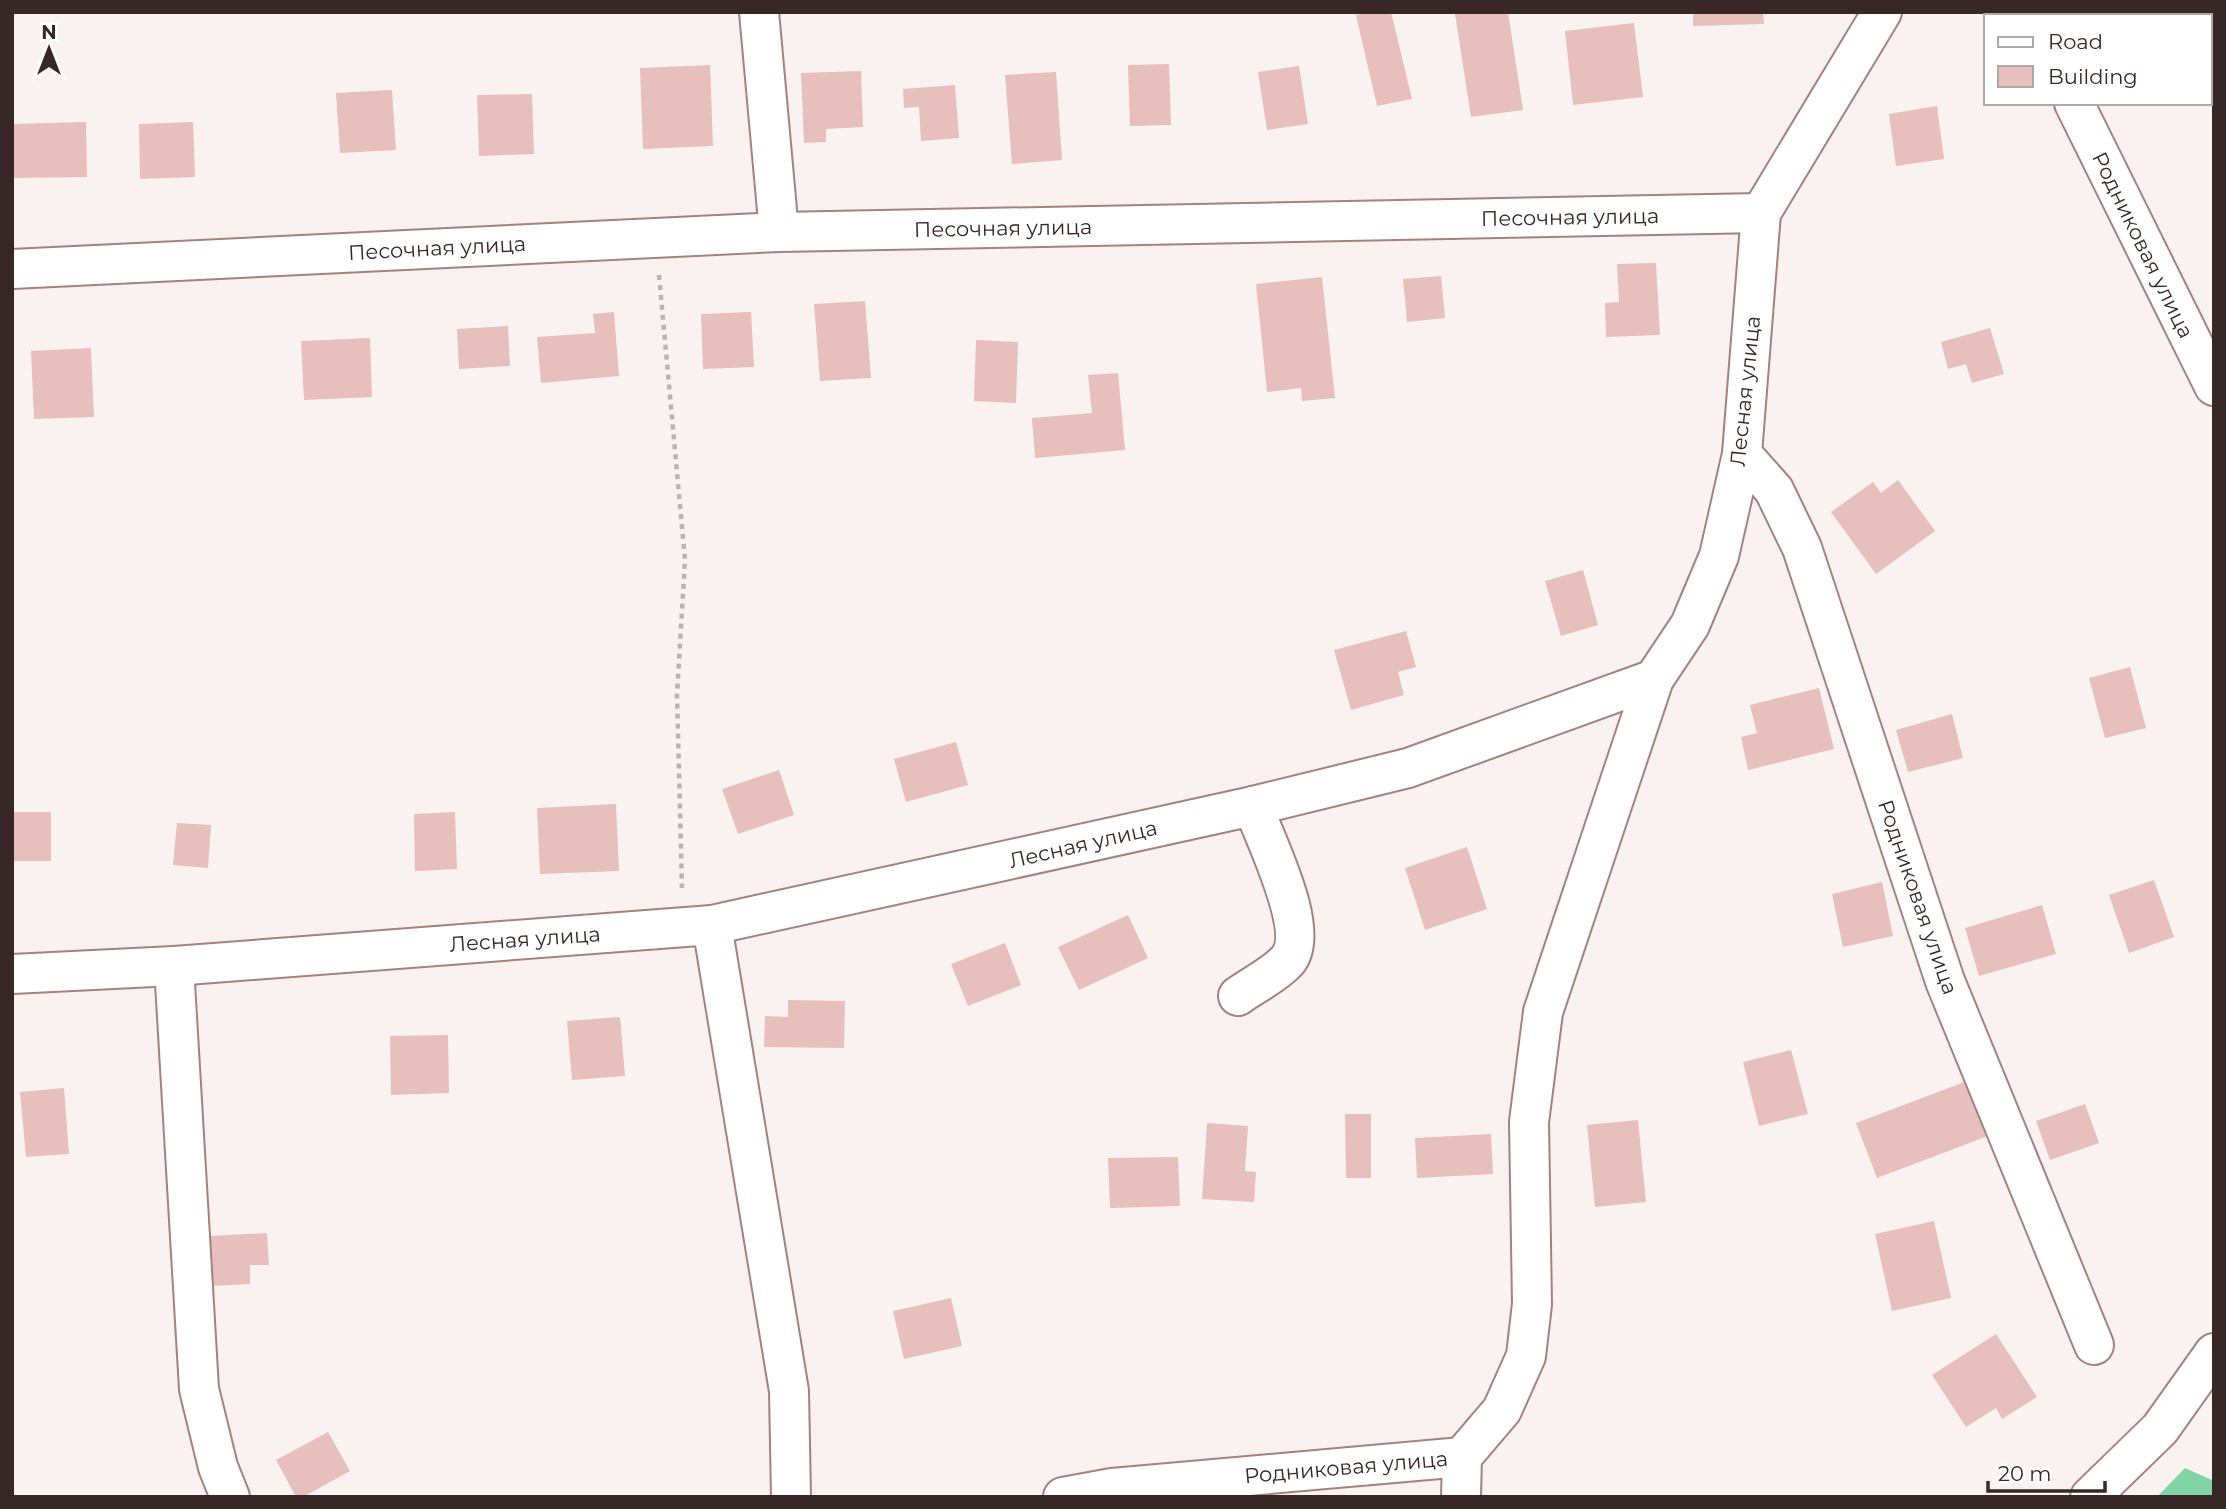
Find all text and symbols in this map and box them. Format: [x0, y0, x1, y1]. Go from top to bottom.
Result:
north arrow [14, 14, 84, 84]
legend [1984, 14, 2212, 105]
text: N [41, 21, 57, 44]
text: Road [2048, 29, 2103, 54]
text: Building [2048, 64, 2138, 89]
street label: Родниковая улица [2087, 148, 2199, 342]
street label: Песочная улица [1481, 203, 1659, 231]
street label: Песочная улица [914, 214, 1092, 242]
street label: Песочная улица [347, 231, 527, 265]
street label: Лесная улица [1725, 314, 1765, 468]
street label: Родниковая улица [1873, 796, 1963, 998]
street label: Лесная улица [1006, 815, 1160, 873]
street label: Лесная улица [449, 921, 601, 957]
street label: Родниковая улица [1243, 1446, 1449, 1488]
scale bar [1988, 1450, 2105, 1494]
text: 20 m [1998, 1461, 2052, 1486]

